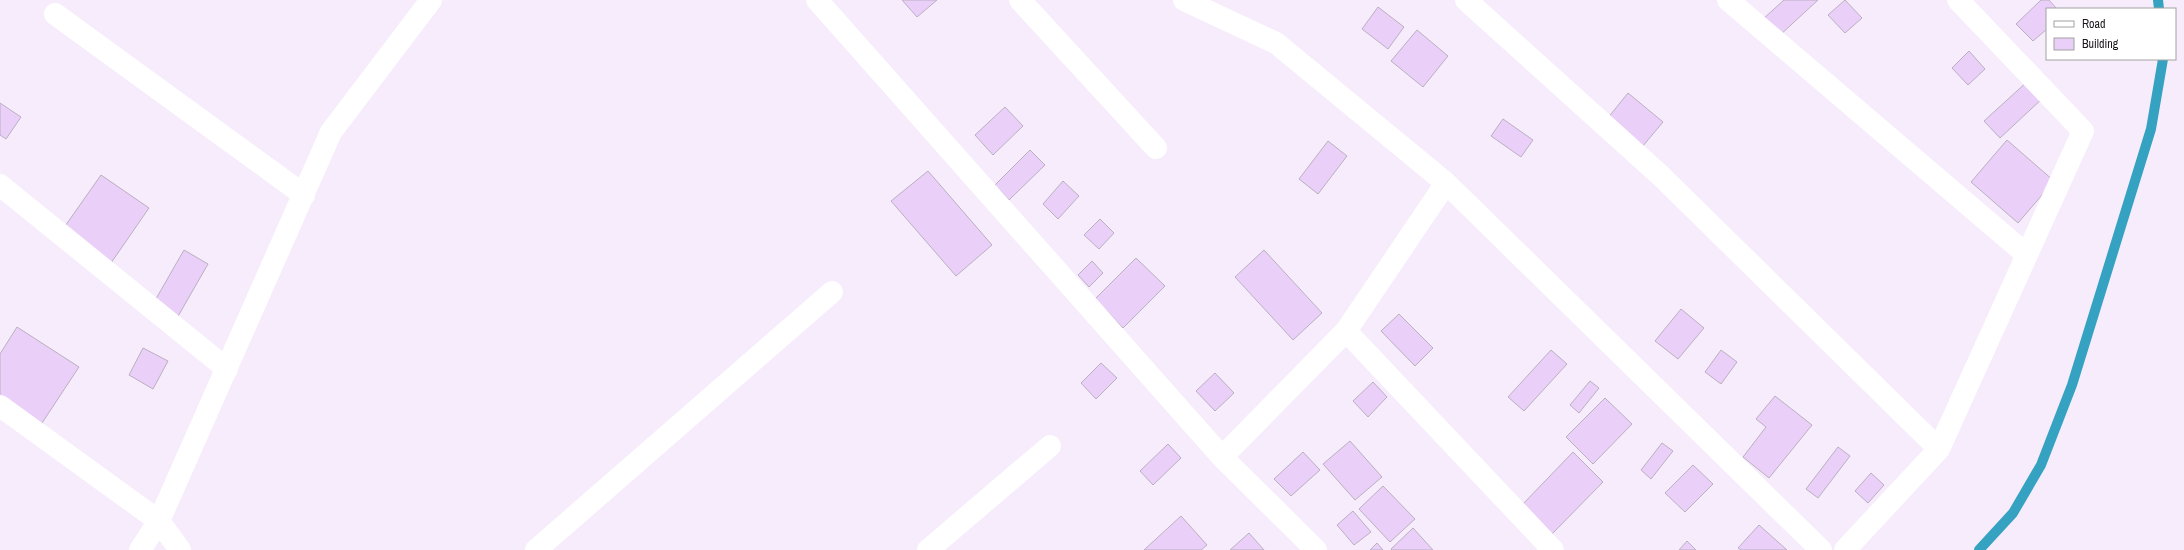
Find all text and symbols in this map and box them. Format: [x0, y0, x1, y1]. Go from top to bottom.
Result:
legend [2046, 8, 2176, 60]
text: Road [2082, 16, 2106, 32]
text: Building [2082, 36, 2119, 52]

